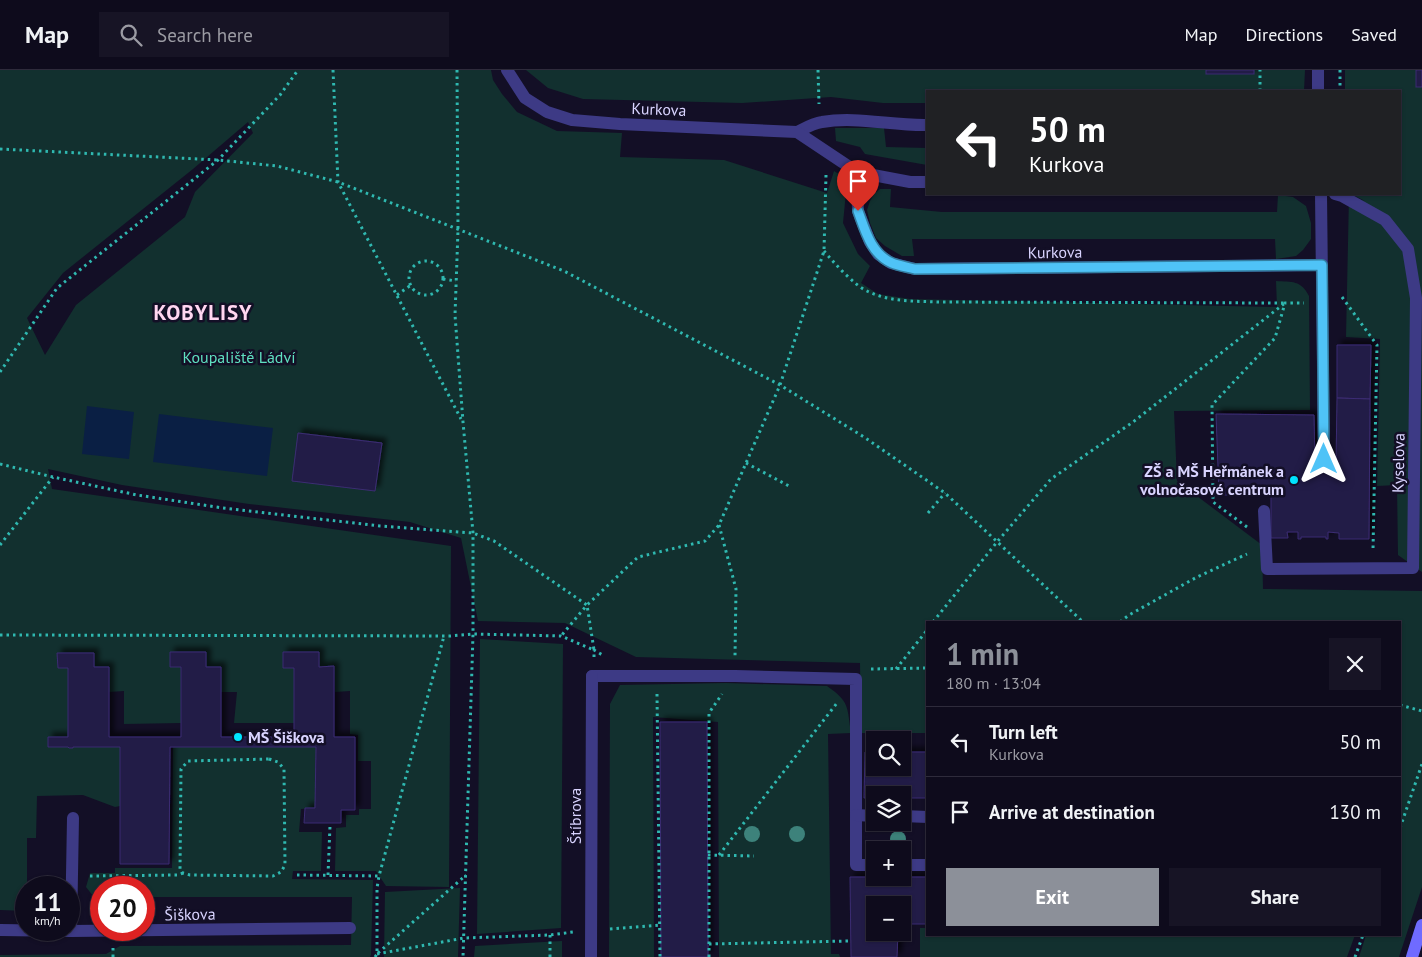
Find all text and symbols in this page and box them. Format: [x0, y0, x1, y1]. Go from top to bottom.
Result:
search box [99, 12, 449, 57]
text: Map [25, 19, 69, 50]
icon: search [117, 21, 145, 49]
text: Search here [157, 23, 253, 47]
text: Map [1185, 23, 1217, 46]
text: Directions [1245, 23, 1323, 46]
text: Saved [1351, 23, 1397, 46]
street label: Kurkova [631, 98, 687, 120]
text: 50 m [1029, 106, 1106, 152]
icon: left [946, 110, 1011, 175]
text: Kurkova [1029, 150, 1104, 178]
pin [837, 160, 879, 211]
icon: arrive [844, 167, 872, 195]
street label: Kurkova [1027, 242, 1083, 262]
district label: KOBYLISY [153, 299, 253, 326]
park label: Koupaliště Ládví [183, 347, 295, 367]
position arrow [1297, 432, 1349, 484]
street label: Kyselova [1387, 433, 1409, 493]
place label: ZŠ a MŠ Heřmánek a volnočasové centrum [1139, 461, 1284, 499]
marker: ZŠ a MŠ Heřmánek a volnočasové centrum [1288, 474, 1300, 486]
text: 1 min [946, 634, 1019, 673]
button: close [1329, 638, 1381, 690]
text: 180 m · 13:04 [946, 673, 1041, 693]
text: Turn left [989, 720, 1058, 744]
place label: MŠ Šiškova [248, 727, 325, 747]
icon: left [946, 728, 974, 756]
text: 50 m [1340, 730, 1381, 754]
marker: MŠ Šiškova [232, 731, 244, 743]
map controls [866, 731, 911, 941]
button: search [866, 731, 911, 776]
text: Kurkova [989, 744, 1044, 764]
button: layers [866, 786, 911, 831]
street label: Štíbrova [565, 788, 585, 844]
icon: arrive [946, 798, 974, 826]
text: Arrive at destination [989, 800, 1155, 824]
text: 130 m [1329, 800, 1381, 824]
button: + [866, 841, 911, 886]
button: Exit [946, 868, 1159, 926]
button: Share [1169, 868, 1381, 926]
speed limit sign: 20 [90, 876, 155, 941]
text: 11 [33, 886, 62, 918]
button: − [866, 896, 911, 941]
street label: Šiškova [164, 904, 216, 924]
text: km/h [34, 913, 61, 928]

